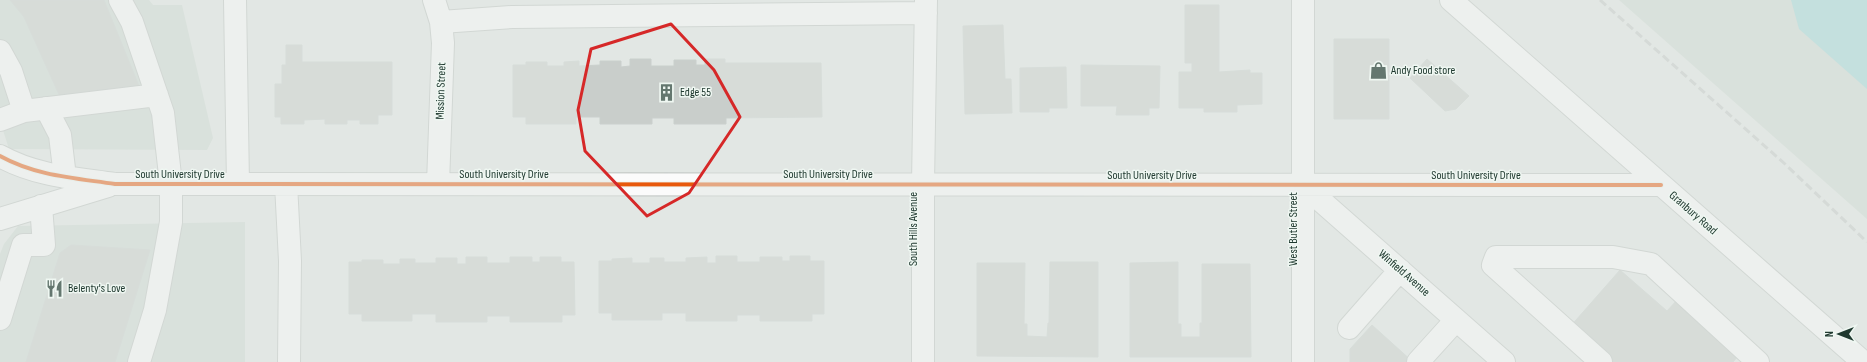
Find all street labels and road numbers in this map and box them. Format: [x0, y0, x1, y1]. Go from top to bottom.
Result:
street label: Mission Street [433, 62, 450, 120]
street label: South University Drive [135, 167, 225, 182]
street label: South University Drive [459, 167, 549, 182]
street label: South University Drive [783, 167, 873, 182]
street label: South University Drive [1107, 168, 1197, 183]
street label: South University Drive [1431, 168, 1521, 183]
street label: Granbury Road [1666, 188, 1720, 238]
street label: South Hills Avenue [906, 192, 921, 266]
street label: West Butler Street [1286, 192, 1301, 266]
street label: Winfield Avenue [1375, 246, 1433, 300]

